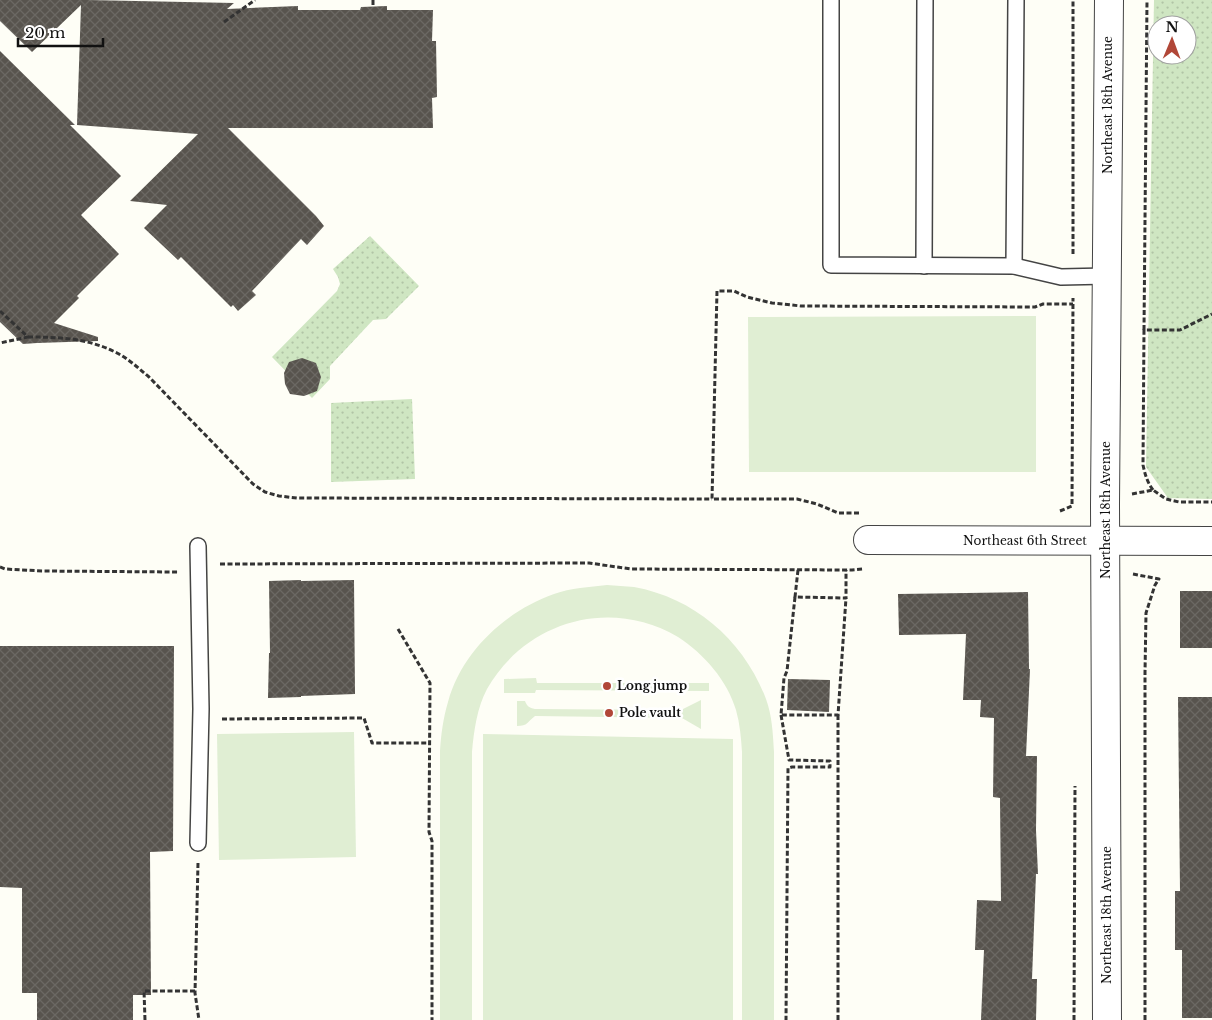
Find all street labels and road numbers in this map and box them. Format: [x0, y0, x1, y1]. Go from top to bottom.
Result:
street label: Northeast 18th Avenue [1100, 36, 1115, 174]
street label: Northeast 18th Avenue [1098, 441, 1113, 579]
street label: Northeast 6th Street [963, 533, 1087, 548]
street label: Northeast 18th Avenue [1099, 846, 1114, 984]

